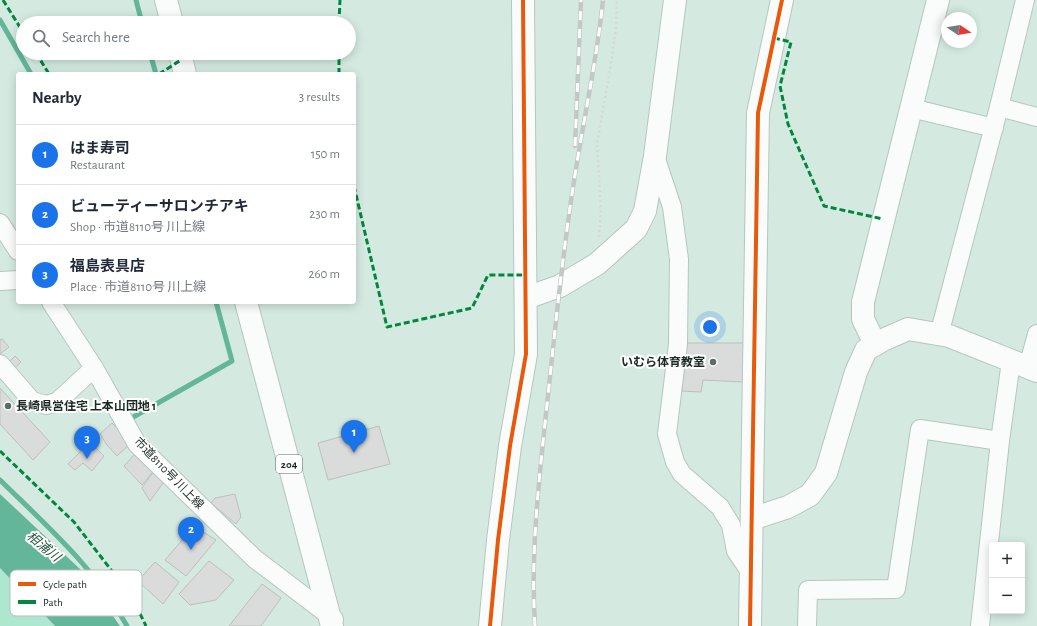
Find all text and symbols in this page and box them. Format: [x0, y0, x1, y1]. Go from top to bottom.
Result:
north arrow [941, 12, 977, 48]
search box [16, 16, 356, 60]
icon: search [30, 27, 52, 49]
text: Search here [62, 30, 130, 45]
text: Nearby [32, 89, 82, 106]
text: 3 results [299, 91, 340, 104]
text: はま寿司 [70, 141, 130, 156]
text: 1 [43, 148, 47, 161]
text: 150 m [311, 148, 340, 161]
text: Restaurant [70, 159, 125, 172]
text: ビューティーサロンチアキ [70, 199, 249, 214]
text: 2 [42, 208, 48, 221]
text: 230 m [309, 208, 340, 221]
text: Shop · 市道8110号 川上線 [70, 221, 205, 234]
text: 福島表具店 [70, 259, 145, 274]
text: 3 [42, 268, 48, 281]
text: 260 m [309, 268, 340, 281]
text: Place · 市道8110号 川上線 [70, 281, 206, 294]
your location [700, 317, 720, 337]
place label: いむら体育教室 [621, 355, 705, 368]
marker: いむら体育教室 [708, 357, 718, 367]
place label: 長崎県営住宅 上本山団地 1 [16, 399, 156, 412]
marker: 長崎県営住宅 上本山団地 1 [3, 401, 13, 411]
pin: 1 [341, 420, 367, 453]
pin: 3 [74, 426, 100, 459]
street label: 市道8110号 川上線 [132, 434, 207, 511]
road number: 204 [276, 455, 302, 473]
pin: 2 [178, 517, 204, 550]
water label: 相浦川 [24, 529, 64, 566]
map controls [989, 542, 1025, 614]
button: + [989, 542, 1025, 578]
legend [10, 570, 142, 616]
button: − [989, 578, 1025, 614]
text: Cycle path [43, 579, 87, 590]
text: Path [43, 597, 63, 608]

